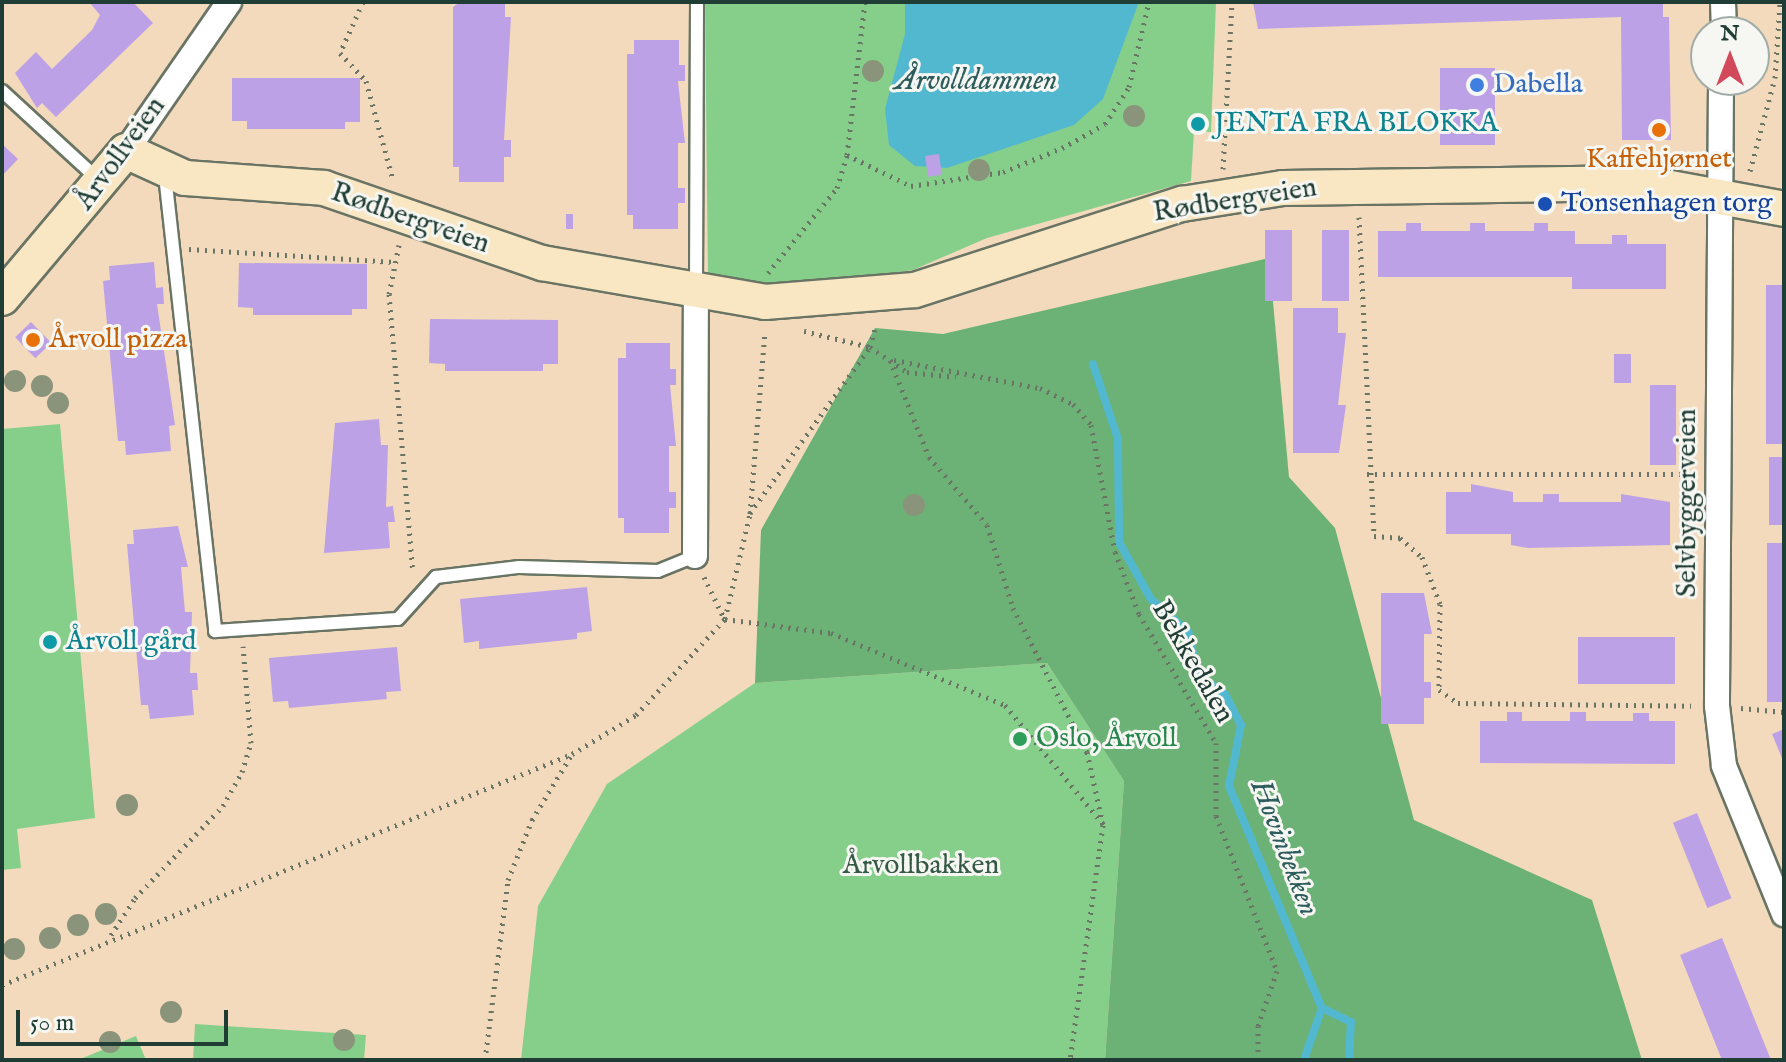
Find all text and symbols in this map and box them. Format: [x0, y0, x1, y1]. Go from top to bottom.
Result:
north arrow [1690, 16, 1770, 96]
text: N [1720, 20, 1740, 48]
water label: Årvolldammen [895, 63, 1057, 99]
place label: Dabella [1493, 68, 1583, 102]
marker: Dabella [1468, 76, 1486, 94]
street label: Årvollveien [69, 91, 173, 217]
place label: JENTA FRA BLOKKA [1214, 107, 1499, 141]
marker: JENTA FRA BLOKKA [1189, 115, 1207, 133]
marker: Kaffehjørnet [1650, 121, 1668, 139]
place label: Kaffehjørnet [1586, 143, 1732, 177]
street label: Rødbergveien [1151, 171, 1319, 231]
street label: Rødbergveien [326, 176, 494, 262]
place label: Tonsenhagen torg [1561, 187, 1772, 221]
marker: Tonsenhagen torg [1536, 195, 1554, 213]
place label: Årvoll pizza [49, 323, 187, 357]
marker: Årvoll pizza [24, 331, 42, 349]
street label: Selvbyggerveien [1671, 409, 1705, 597]
street label: Bekkedalen [1143, 595, 1241, 729]
place label: Årvoll gård [66, 625, 196, 659]
marker: Årvoll gård [41, 633, 59, 651]
place label: Oslo, Årvoll [1036, 722, 1177, 756]
marker: Oslo, Årvoll [1011, 730, 1029, 748]
water label: Hovinbekken [1242, 775, 1326, 921]
park label: Årvollbakken [843, 849, 999, 883]
scale bar [20, 994, 232, 1044]
text: 50 m [30, 1008, 74, 1039]

